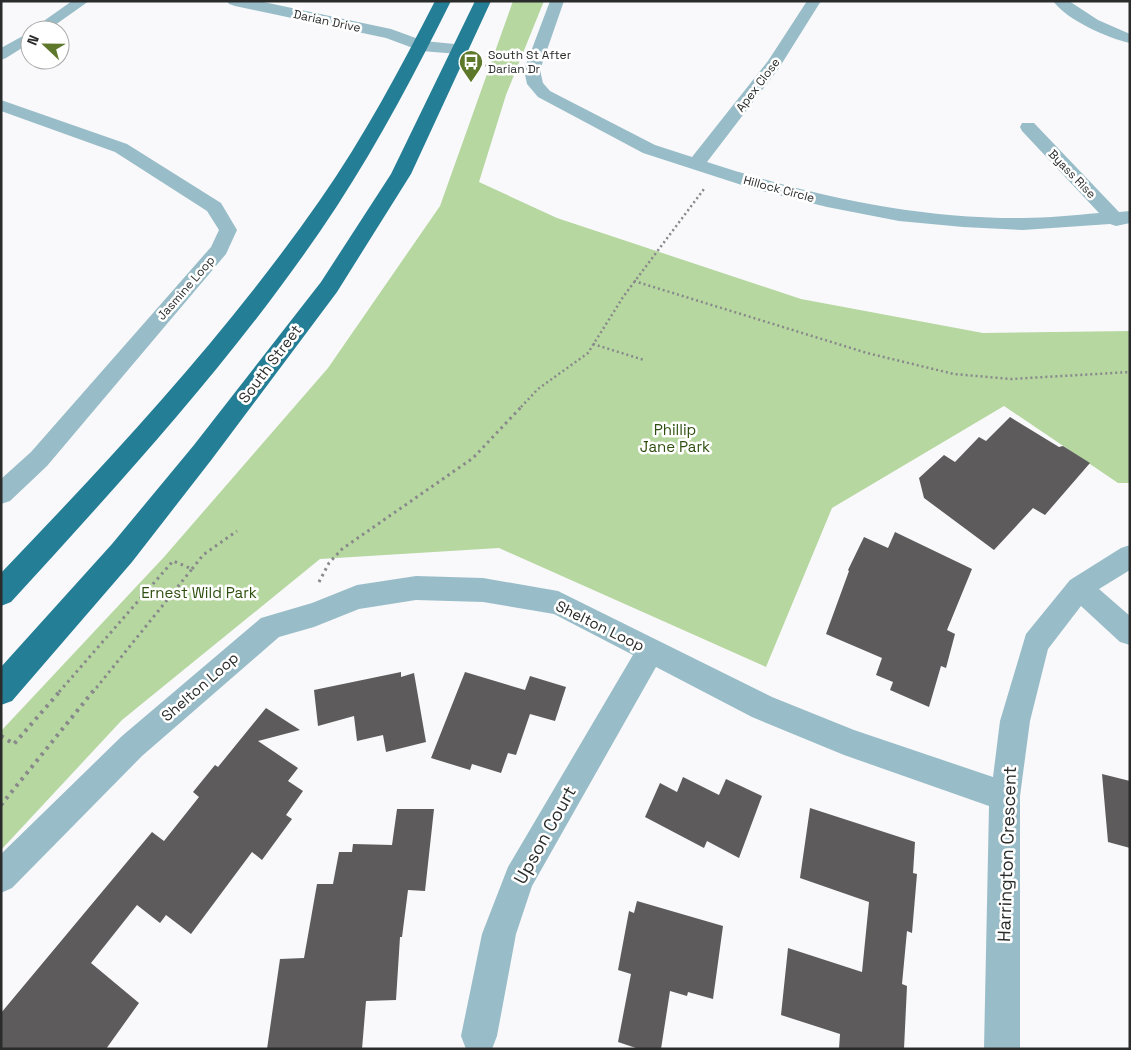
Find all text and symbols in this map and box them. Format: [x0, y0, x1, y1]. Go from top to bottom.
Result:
street label: Darian Drive [292, 6, 362, 36]
north arrow [20, 20, 70, 70]
text: N [23, 32, 43, 48]
place label: South St After Darian Dr [488, 47, 572, 77]
bus stop icon: South St After Darian Dr [458, 49, 484, 83]
street label: Apex Close [732, 55, 784, 115]
street label: Byass Rise [1045, 146, 1099, 202]
street label: Hillock Circle [742, 172, 816, 206]
street label: Jasmine Loop [154, 252, 218, 323]
street label: South Street [234, 321, 305, 407]
park label: Phillip Jane Park [640, 420, 710, 456]
park label: Ernest Wild Park [141, 583, 257, 602]
street label: Shelton Loop [553, 596, 648, 655]
street label: Shelton Loop [157, 648, 242, 725]
street label: Harrington Crescent [992, 766, 1021, 942]
street label: Upson Court [508, 782, 581, 888]

